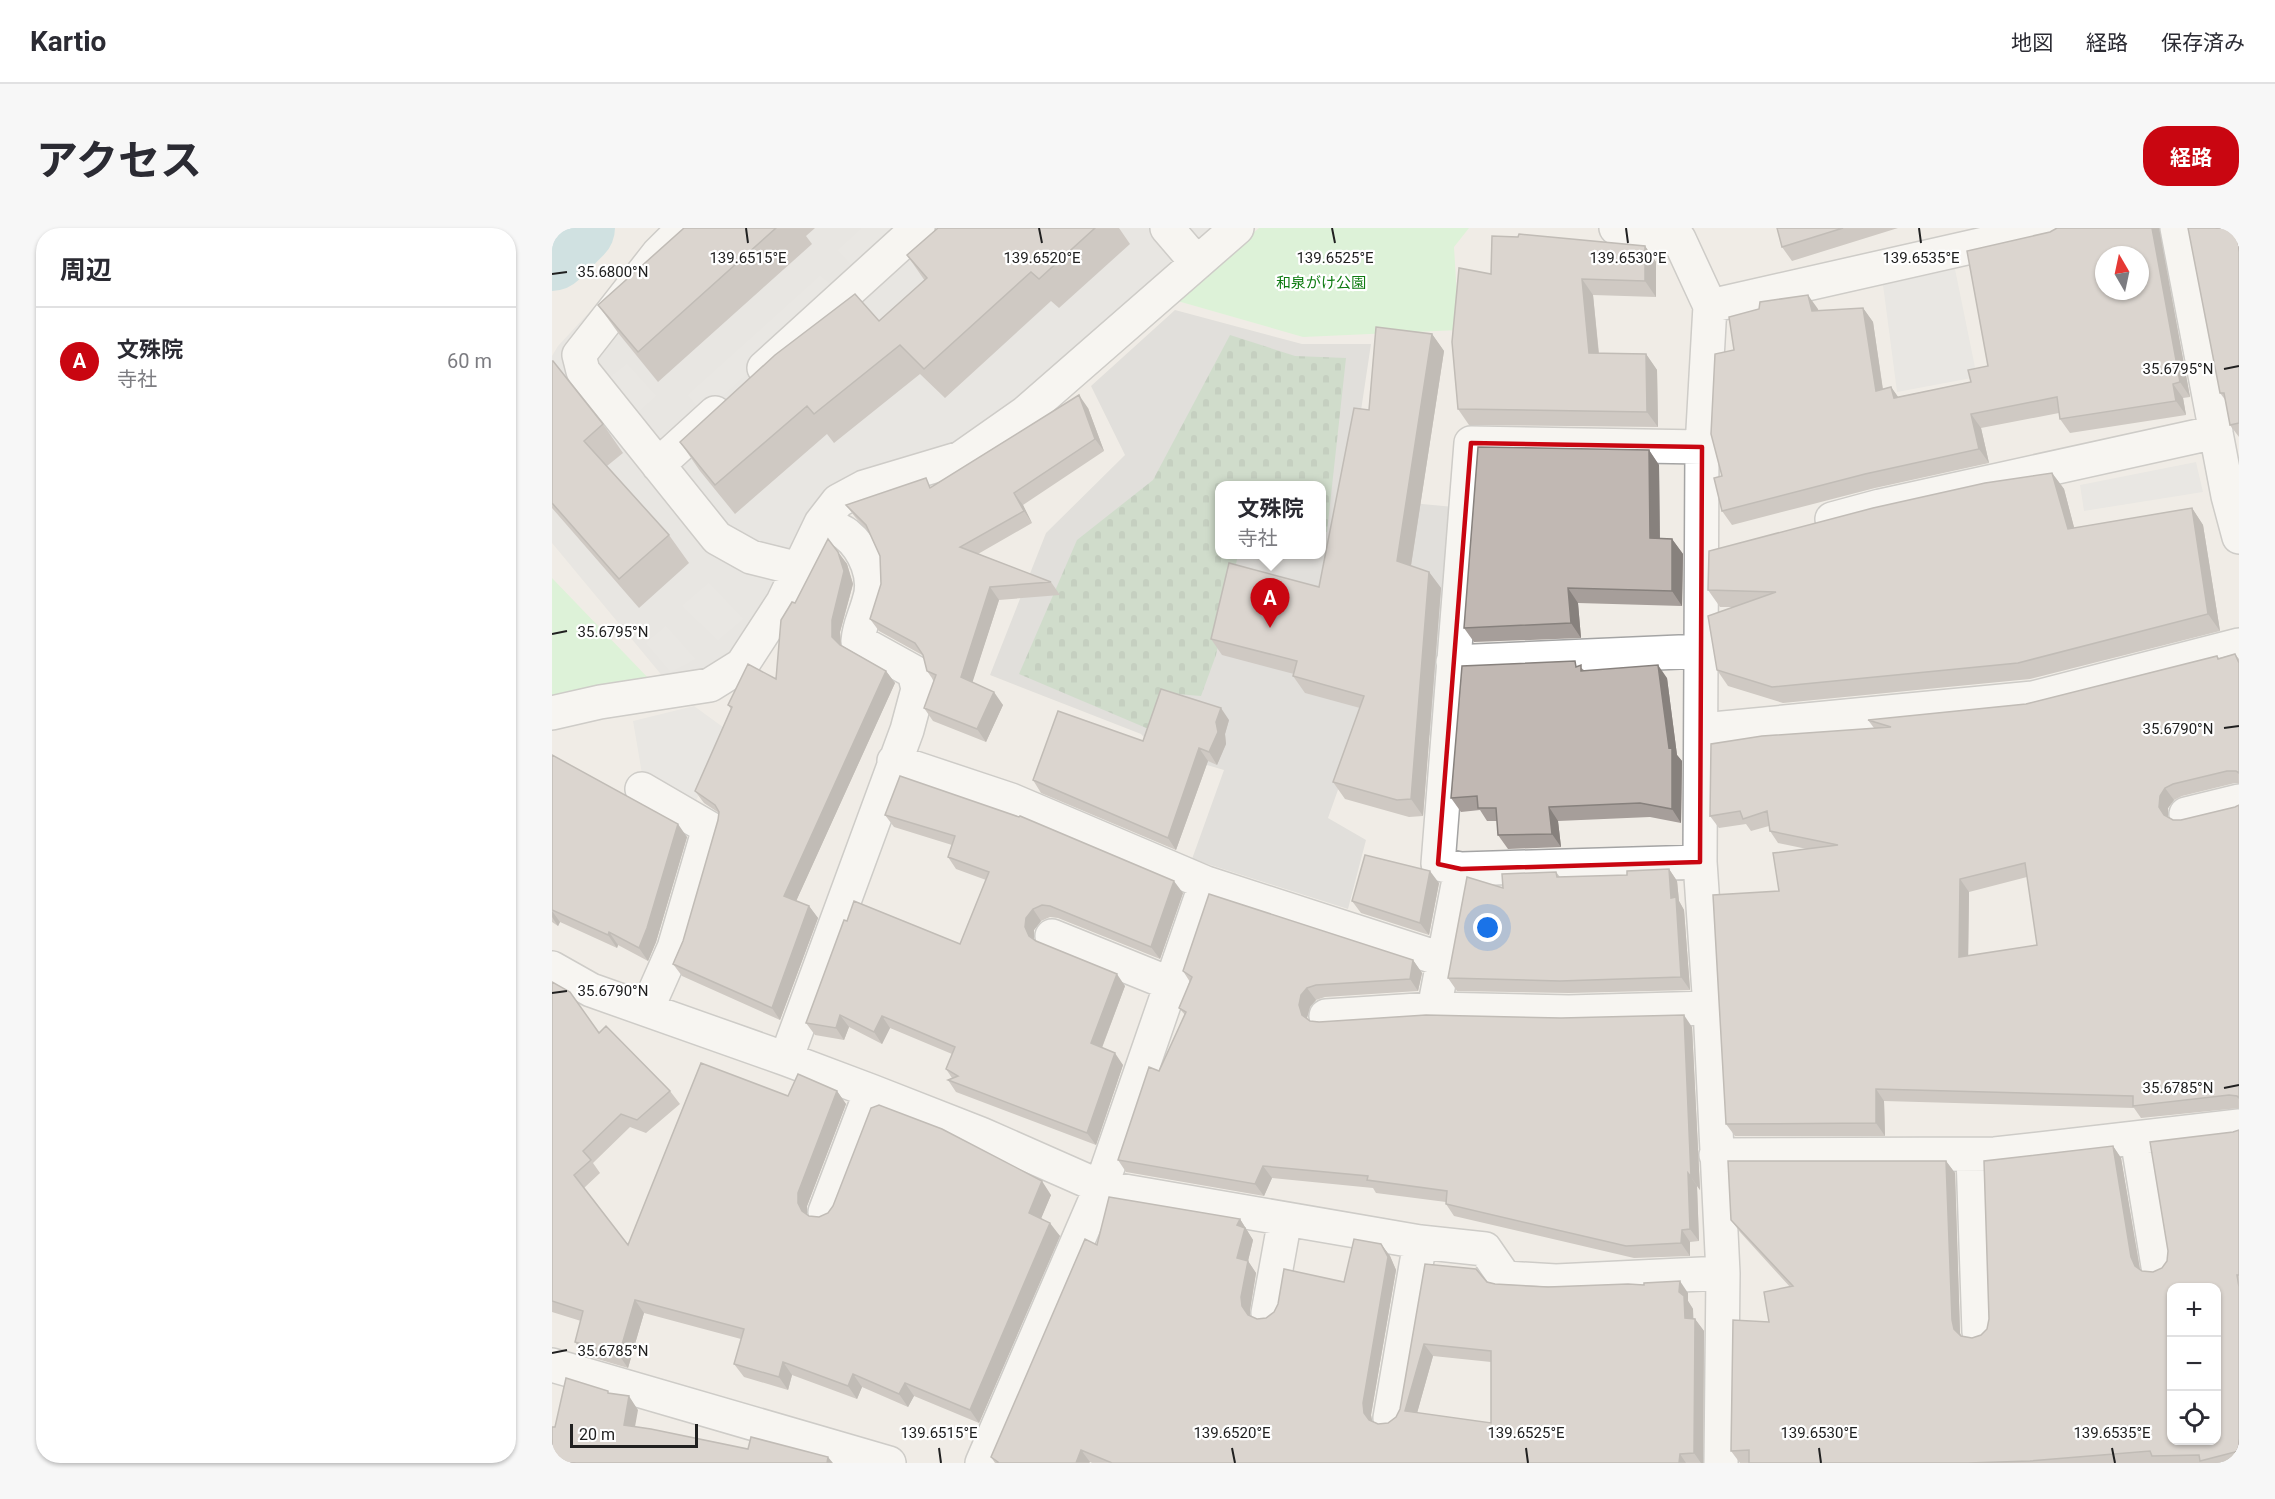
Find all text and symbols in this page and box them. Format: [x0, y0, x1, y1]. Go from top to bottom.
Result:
text: Kartio [30, 25, 106, 58]
text: 地図 [2011, 31, 2053, 55]
text: 経路 [2086, 31, 2128, 55]
text: 保存済み [2161, 31, 2245, 55]
button: 経路 [2143, 126, 2239, 186]
text: アクセス [36, 136, 202, 185]
north arrow [2095, 246, 2149, 300]
text: 139.6515°E [709, 249, 787, 267]
text: 139.6520°E [1003, 249, 1081, 267]
text: 139.6525°E [1296, 249, 1374, 267]
text: 139.6530°E [1589, 249, 1667, 267]
text: 139.6535°E [1882, 249, 1960, 267]
text: 周辺 [60, 255, 112, 285]
text: 35.6800°N [578, 263, 648, 281]
park label: 和泉がけ公園 [1276, 274, 1366, 292]
text: 文殊院 [117, 337, 183, 362]
text: A [73, 349, 86, 373]
text: 60 m [447, 349, 492, 373]
text: 35.6795°N [2143, 360, 2213, 378]
text: 寺社 [117, 367, 157, 391]
popup [1215, 481, 1326, 559]
text: 文殊院 [1237, 496, 1304, 521]
text: 寺社 [1237, 526, 1277, 550]
pin: A [1250, 578, 1290, 628]
text: 35.6795°N [578, 623, 648, 641]
text: 35.6790°N [2143, 720, 2213, 738]
your location [1473, 913, 1502, 942]
text: 35.6790°N [578, 982, 648, 1000]
text: 35.6785°N [2143, 1079, 2213, 1097]
map controls [2167, 1283, 2221, 1445]
button: + [2167, 1283, 2221, 1337]
button: − [2167, 1337, 2221, 1391]
text: 35.6785°N [578, 1342, 648, 1360]
button: locate [2167, 1391, 2221, 1445]
scale bar [570, 1421, 698, 1448]
text: 139.6515°E [900, 1424, 978, 1442]
text: 139.6520°E [1193, 1424, 1271, 1442]
text: 139.6525°E [1487, 1424, 1565, 1442]
text: 139.6530°E [1780, 1424, 1858, 1442]
text: 139.6535°E [2073, 1424, 2151, 1442]
text: 20 m [579, 1425, 615, 1444]

